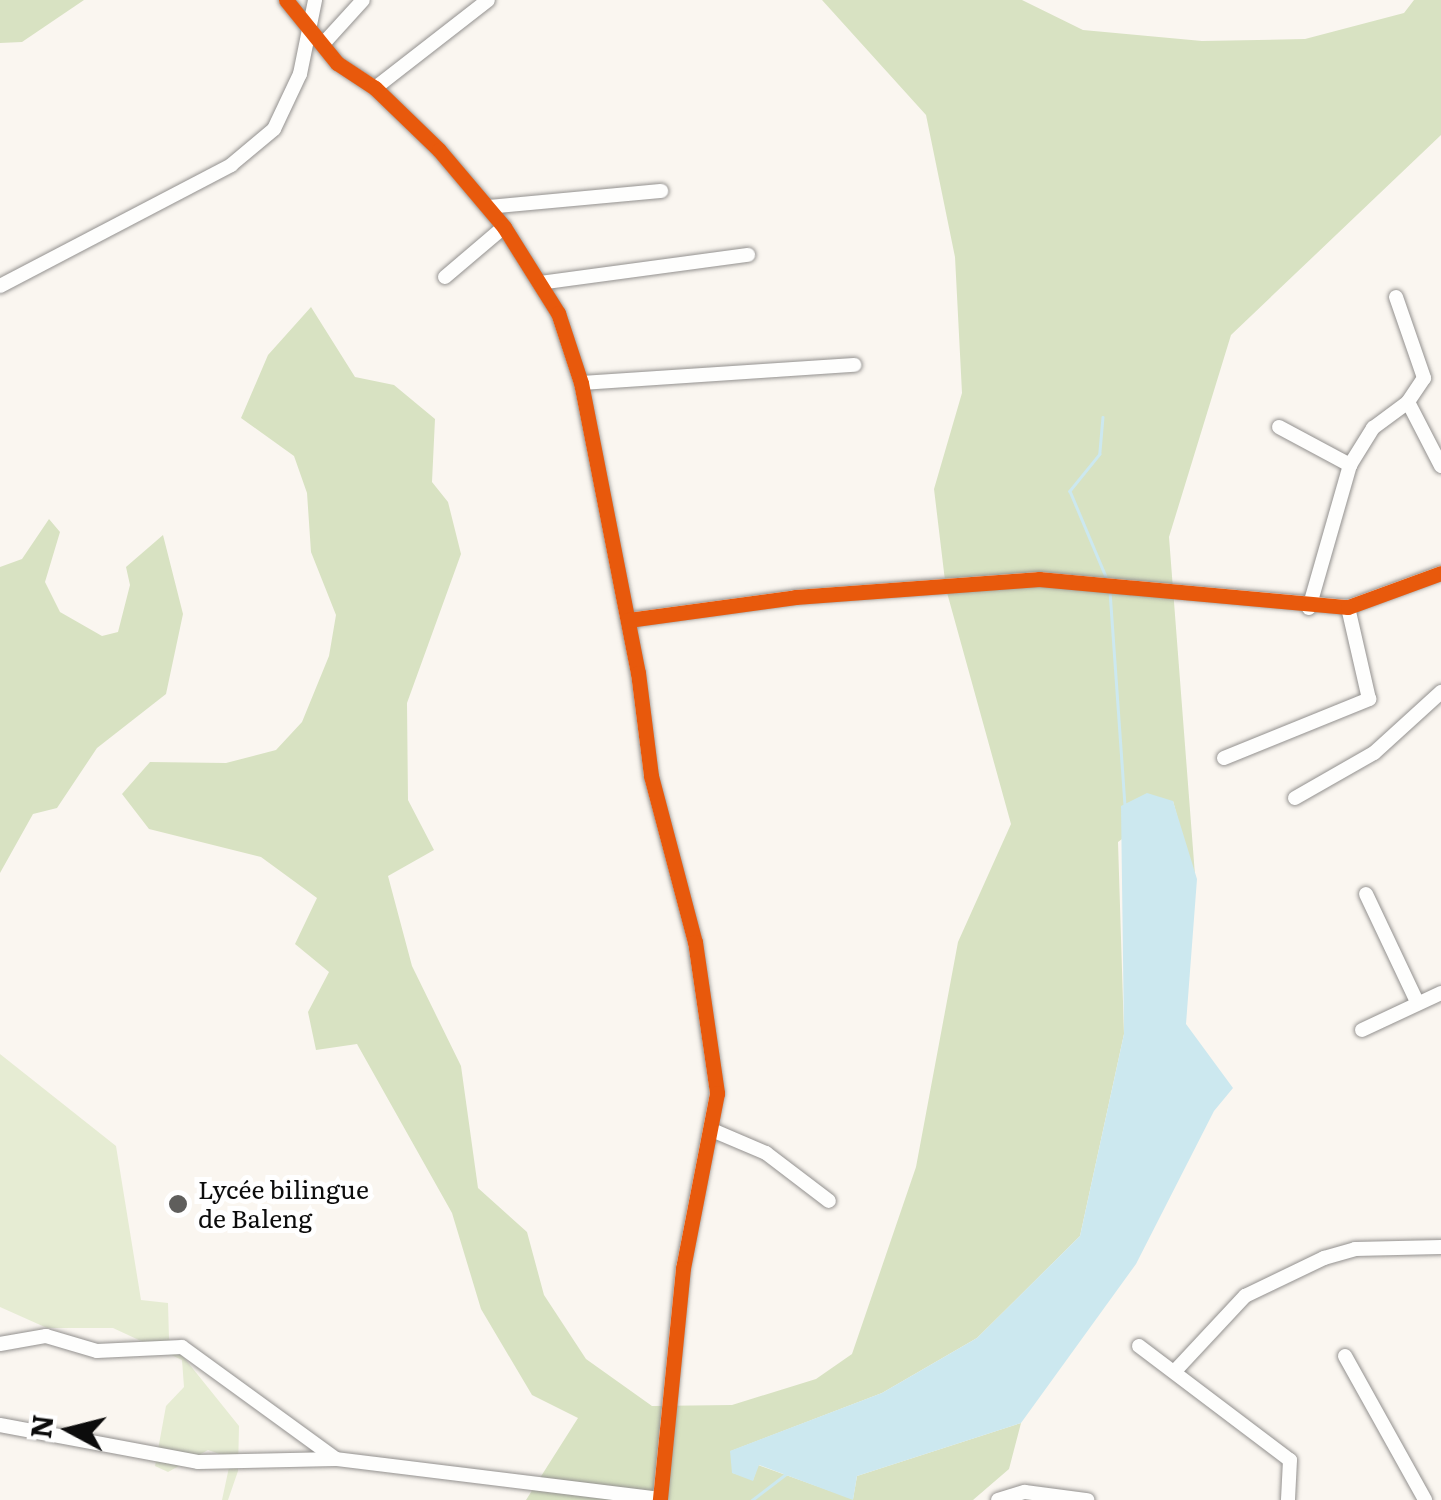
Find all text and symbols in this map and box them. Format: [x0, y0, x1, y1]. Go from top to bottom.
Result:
place label: Lycée bilingue de Baleng [198, 1175, 369, 1234]
marker: Lycée bilingue de Baleng [167, 1193, 189, 1215]
north arrow [20, 1380, 120, 1480]
text: N [18, 1412, 62, 1441]

